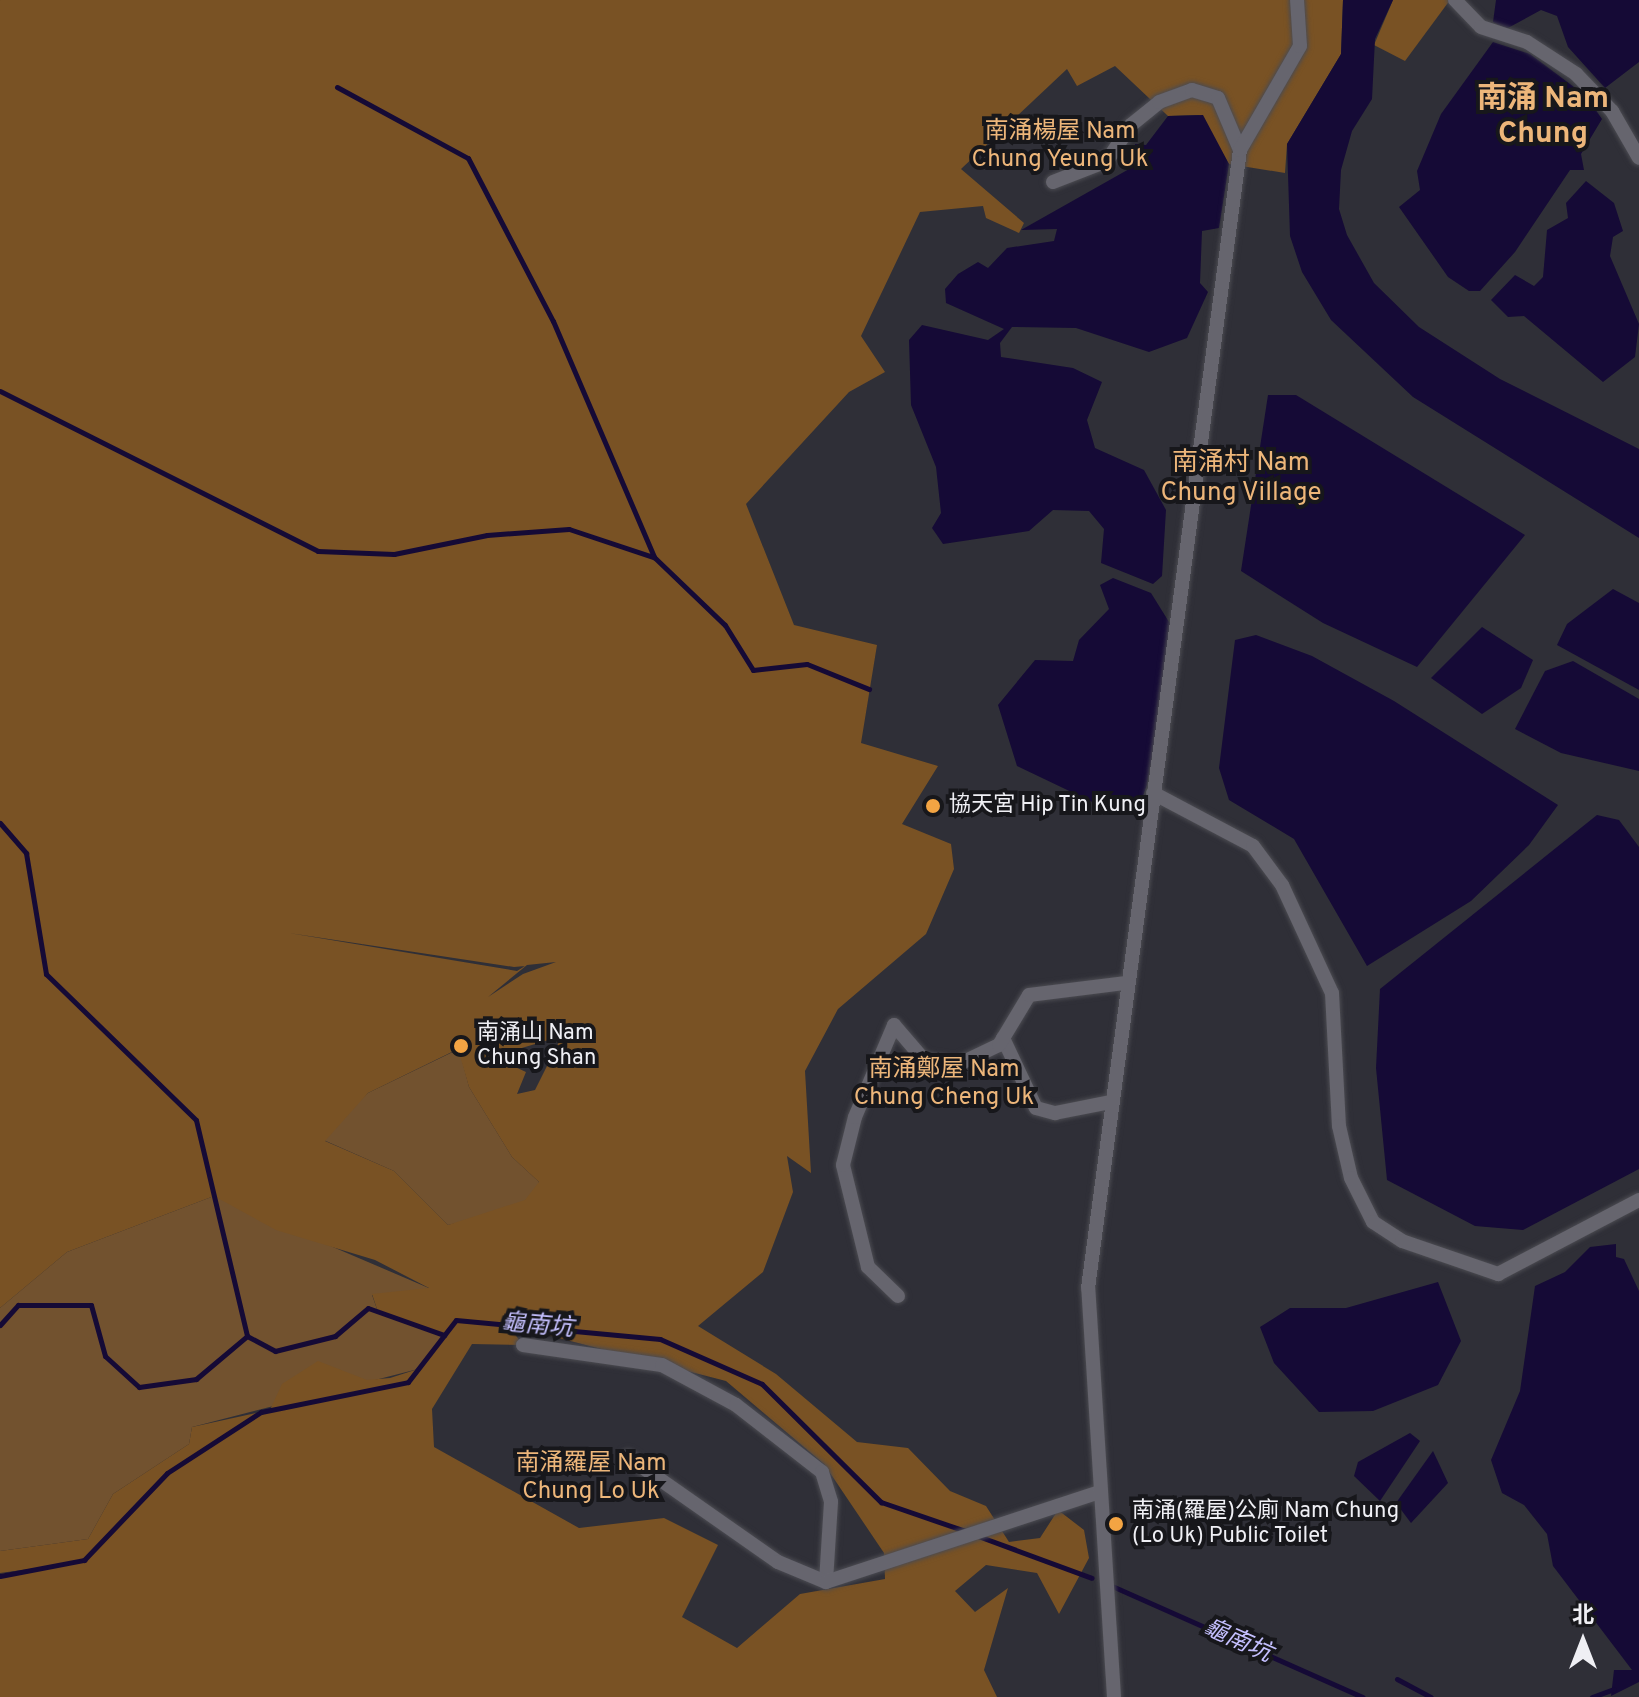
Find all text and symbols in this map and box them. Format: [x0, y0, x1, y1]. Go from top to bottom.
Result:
district label: 南涌 Nam Chung [1477, 82, 1609, 152]
district label: 南涌楊屋 Nam Chung Yeung Uk [957, 119, 1163, 175]
district label: 南涌村 Nam Chung Village [1147, 448, 1335, 510]
place label: 協天宮 Hip Tin Kung [949, 793, 1147, 819]
marker: 協天宮 Hip Tin Kung [924, 797, 942, 815]
place label: 南涌山 Nam Chung Shan [477, 1020, 596, 1072]
marker: 南涌山 Nam Chung Shan [452, 1037, 470, 1055]
district label: 南涌鄭屋 Nam Chung Cheng Uk [840, 1057, 1048, 1113]
water label: 龜南坑 [500, 1310, 574, 1344]
district label: 南涌羅屋 Nam Chung Lo Uk [511, 1451, 671, 1507]
place label: 南涌(羅屋)公廁 Nam Chung (Lo Uk) Public Toilet [1132, 1498, 1399, 1550]
marker: 南涌(羅屋)公廁 Nam Chung (Lo Uk) Public Toilet [1107, 1515, 1125, 1533]
north arrow [1543, 1601, 1623, 1681]
text: 北 [1572, 1603, 1594, 1630]
water label: 龜南坑 [1198, 1614, 1276, 1670]

